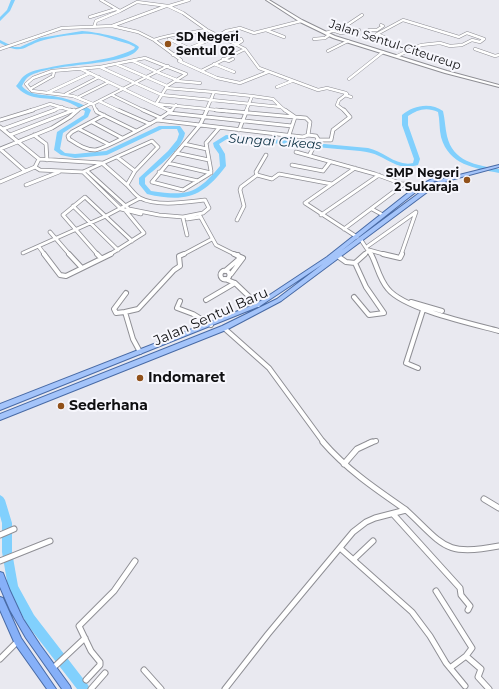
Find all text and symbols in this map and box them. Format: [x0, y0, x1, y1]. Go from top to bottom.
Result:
street label: Jalan Sentul-Citeureup [327, 17, 463, 73]
place label: SD Negeri Sentul 02 [176, 30, 239, 58]
marker: SD Negeri Sentul 02 [163, 39, 173, 49]
water label: Sungai Cikeas [228, 131, 322, 153]
place label: SMP Negeri 2 Sukaraja [386, 166, 459, 194]
marker: SMP Negeri 2 Sukaraja [462, 175, 472, 185]
street label: Jalan Sentul Baru [151, 284, 271, 350]
place label: Indomaret [148, 370, 225, 386]
marker: Indomaret [135, 373, 145, 383]
place label: Sederhana [69, 398, 148, 414]
marker: Sederhana [56, 401, 66, 411]

